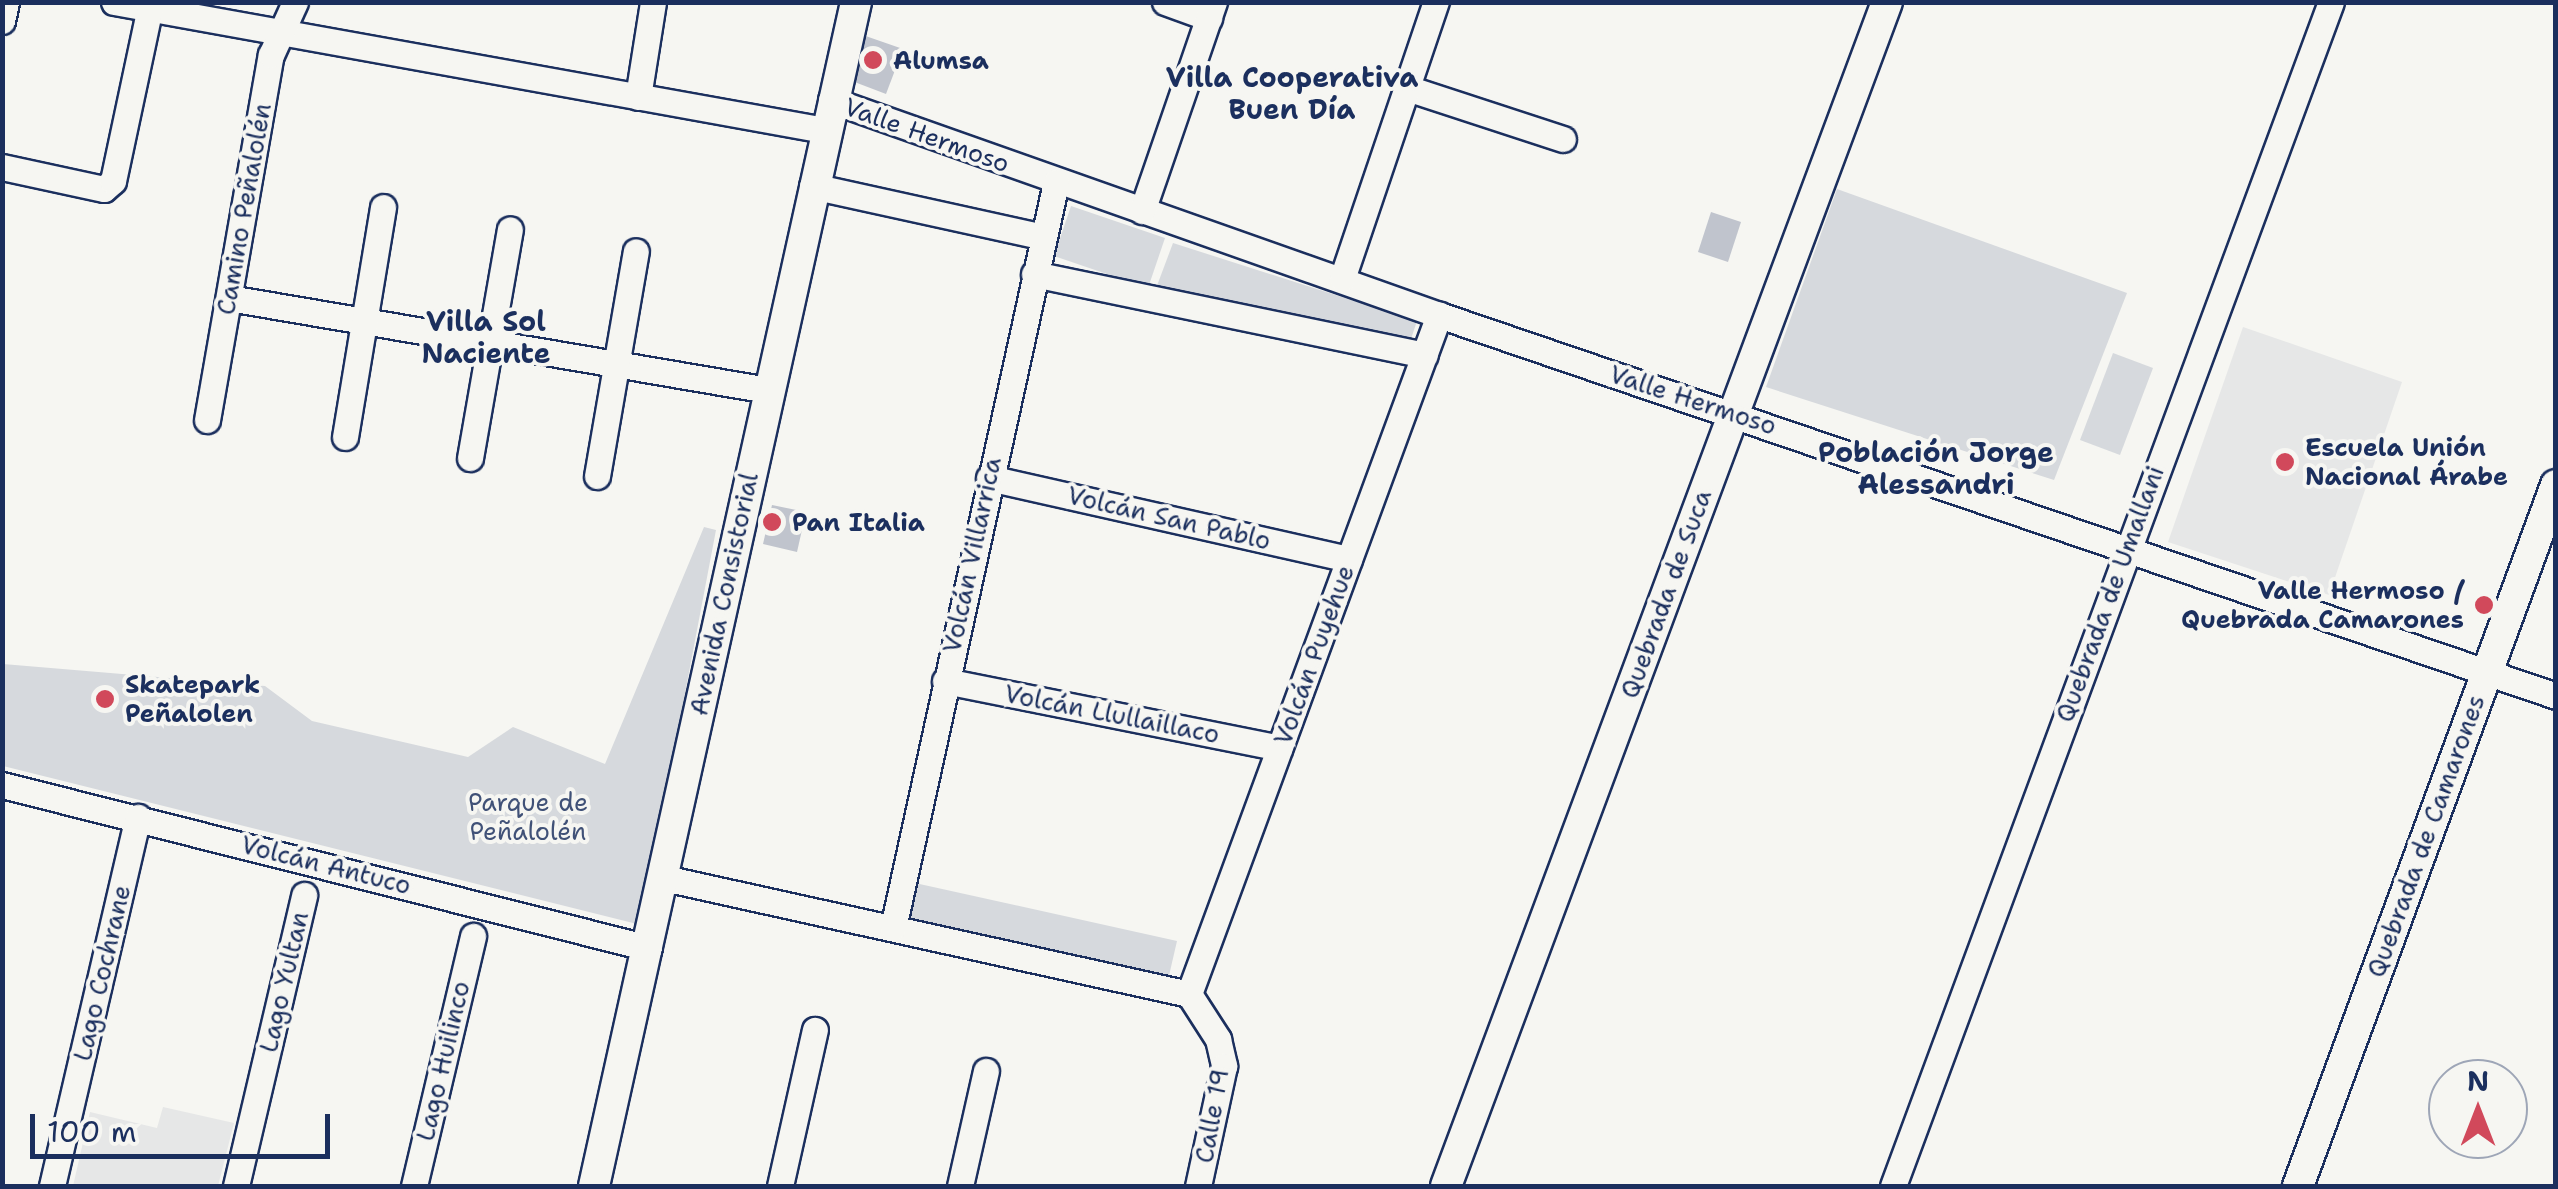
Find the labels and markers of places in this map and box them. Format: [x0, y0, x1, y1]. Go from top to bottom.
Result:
place label: Alumsa [893, 45, 989, 75]
marker: Alumsa [862, 49, 884, 71]
place label: Escuela Unión Nacional Árabe [2305, 433, 2508, 492]
marker: Escuela Unión Nacional Árabe [2274, 451, 2296, 473]
place label: Pan Italia [792, 507, 925, 537]
marker: Pan Italia [761, 511, 783, 533]
place label: Valle Hermoso / Quebrada Camarones [2181, 576, 2464, 635]
marker: Valle Hermoso / Quebrada Camarones [2473, 594, 2495, 616]
place label: Skatepark Peñalolen [125, 670, 260, 729]
marker: Skatepark Peñalolen [94, 688, 116, 710]

